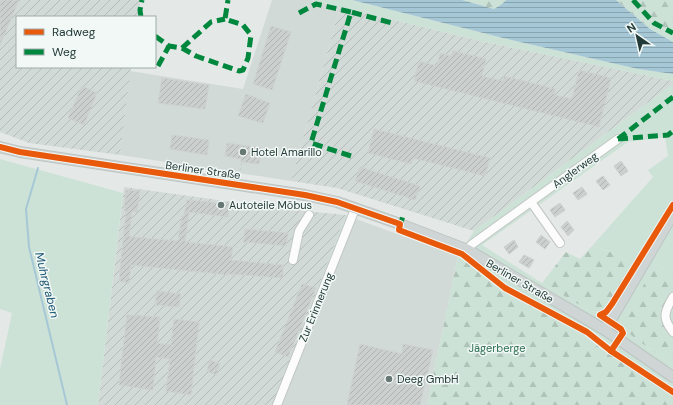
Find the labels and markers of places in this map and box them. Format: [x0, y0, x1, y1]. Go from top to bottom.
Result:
place label: Hotel Amarillo [251, 145, 322, 159]
marker: Hotel Amarillo [238, 147, 248, 157]
place label: Autoteile Möbus [229, 198, 312, 212]
marker: Autoteile Möbus [216, 200, 226, 210]
place label: Deeg GmbH [397, 372, 459, 386]
marker: Deeg GmbH [384, 374, 394, 384]

